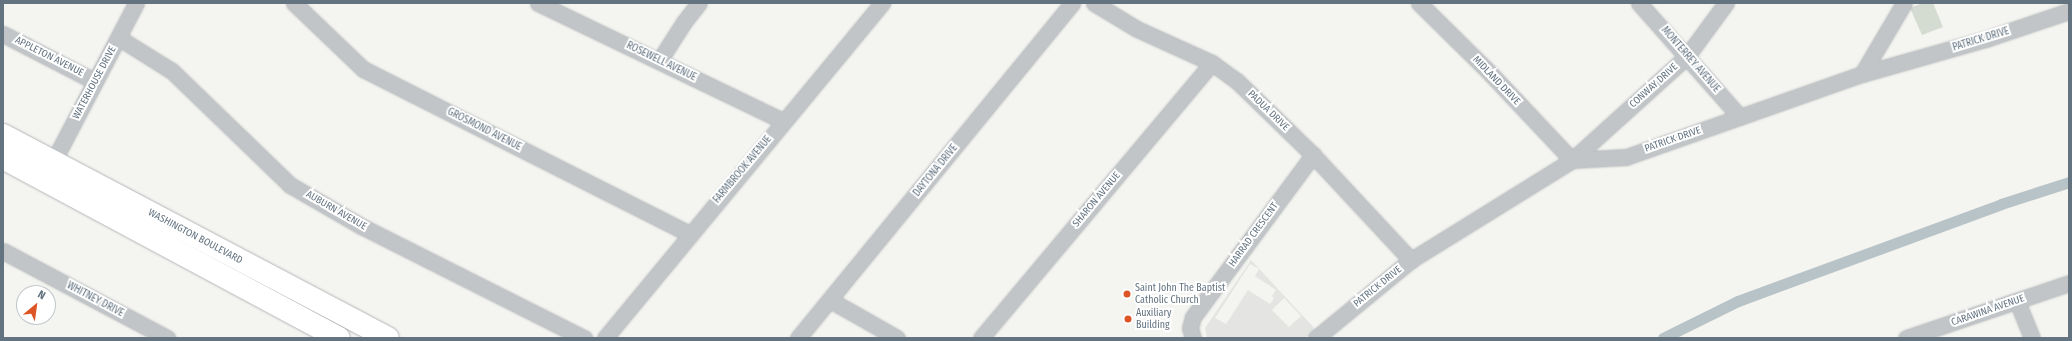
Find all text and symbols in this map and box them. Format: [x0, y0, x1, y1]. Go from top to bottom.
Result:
street label: MONTERREY AVENUE [1658, 25, 1722, 95]
street label: PATRICK DRIVE [1951, 26, 2011, 54]
street label: APPLETON AVENUE [13, 35, 85, 79]
street label: ROSEWELL AVENUE [624, 40, 698, 84]
street label: WATERHOUSE DRIVE [71, 44, 119, 122]
street label: MIDLAND DRIVE [1470, 54, 1522, 108]
street label: CONWAY DRIVE [1628, 61, 1680, 111]
street label: PADUA DRIVE [1245, 88, 1291, 134]
street label: GROSMOND AVENUE [445, 106, 523, 154]
street label: PATRICK DRIVE [1643, 125, 1703, 155]
street label: FARMBROOK AVENUE [711, 134, 775, 206]
street label: DAYTONA DRIVE [911, 143, 961, 199]
street label: SHARON AVENUE [1071, 170, 1123, 230]
street label: AUBURN AVENUE [304, 189, 368, 233]
street label: HARRAD CRESCENT [1227, 201, 1281, 269]
street label: WASHINGTON BOULEVARD [146, 207, 244, 267]
street label: PATRICK DRIVE [1352, 264, 1404, 310]
street label: WHITNEY DRIVE [65, 280, 125, 320]
place label: Saint John The Baptist Catholic Church [1135, 282, 1225, 306]
north arrow [16, 285, 56, 325]
text: N [36, 288, 48, 302]
marker: Saint John The Baptist Catholic Church [1122, 289, 1132, 299]
street label: CARAWINA AVENUE [1950, 293, 2026, 329]
place label: Auxiliary Building [1136, 307, 1171, 330]
marker: Auxiliary Building [1123, 314, 1133, 324]

